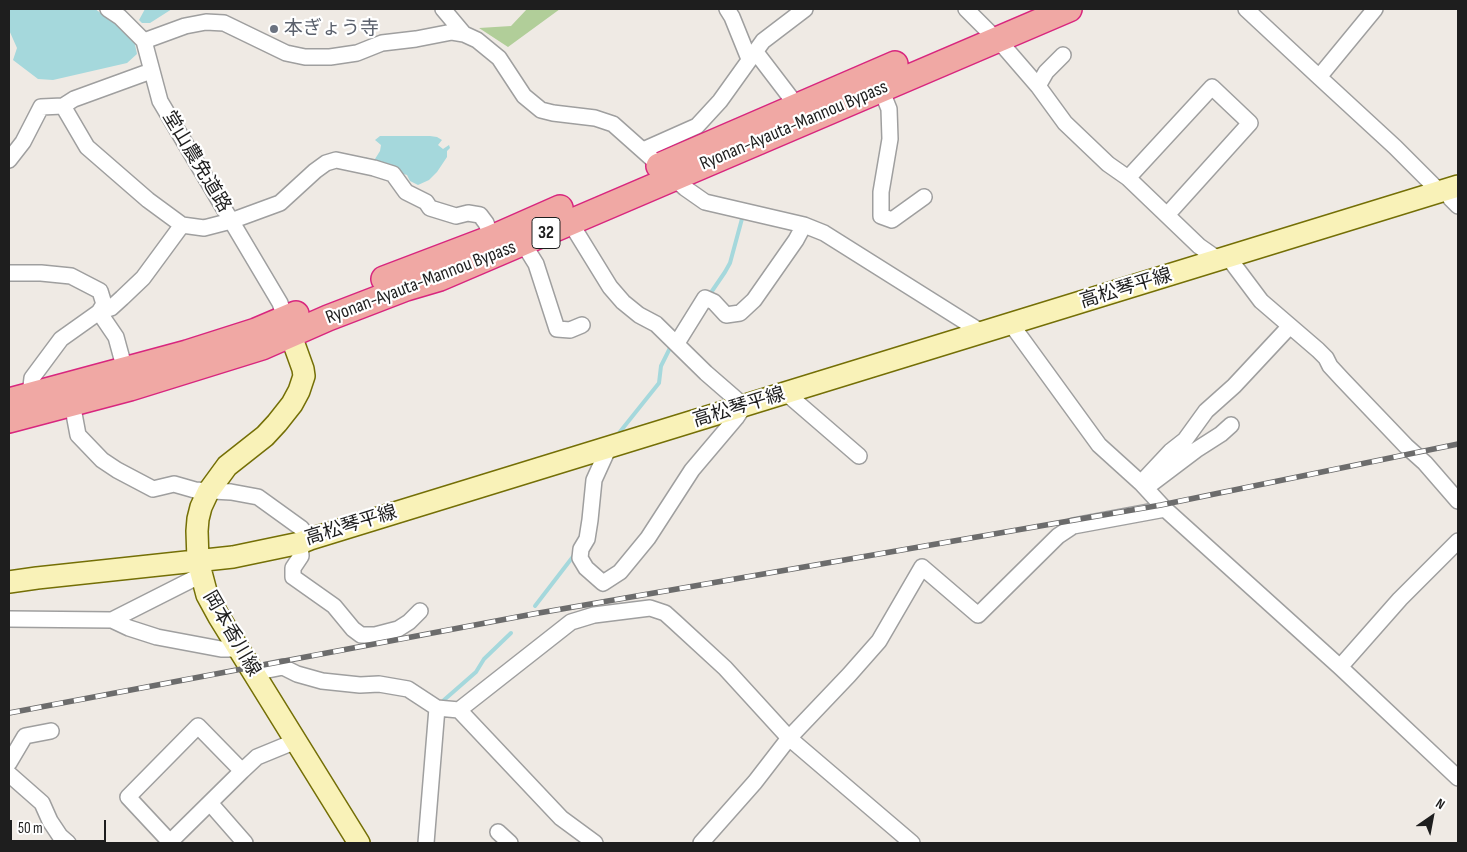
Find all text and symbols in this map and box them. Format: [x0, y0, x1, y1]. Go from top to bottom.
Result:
place label: 本ぎょう寺 [284, 18, 379, 40]
marker: 本ぎょう寺 [268, 23, 280, 35]
street label: Ryonan-Ayauta-Mannou Bypass [697, 76, 891, 176]
street label: 堂山農免道路 [157, 107, 235, 217]
road number: 32 [532, 218, 560, 248]
street label: Ryonan-Ayauta-Mannou Bypass [323, 236, 519, 330]
street label: 高松琴平線 [1077, 264, 1175, 314]
street label: 高松琴平線 [690, 383, 788, 433]
street label: 高松琴平線 [302, 501, 400, 551]
street label: 岡本香川線 [197, 587, 265, 681]
north arrow [1407, 792, 1457, 842]
text: N [1433, 795, 1448, 813]
scale bar [12, 810, 109, 842]
text: 50 m [18, 819, 43, 838]

